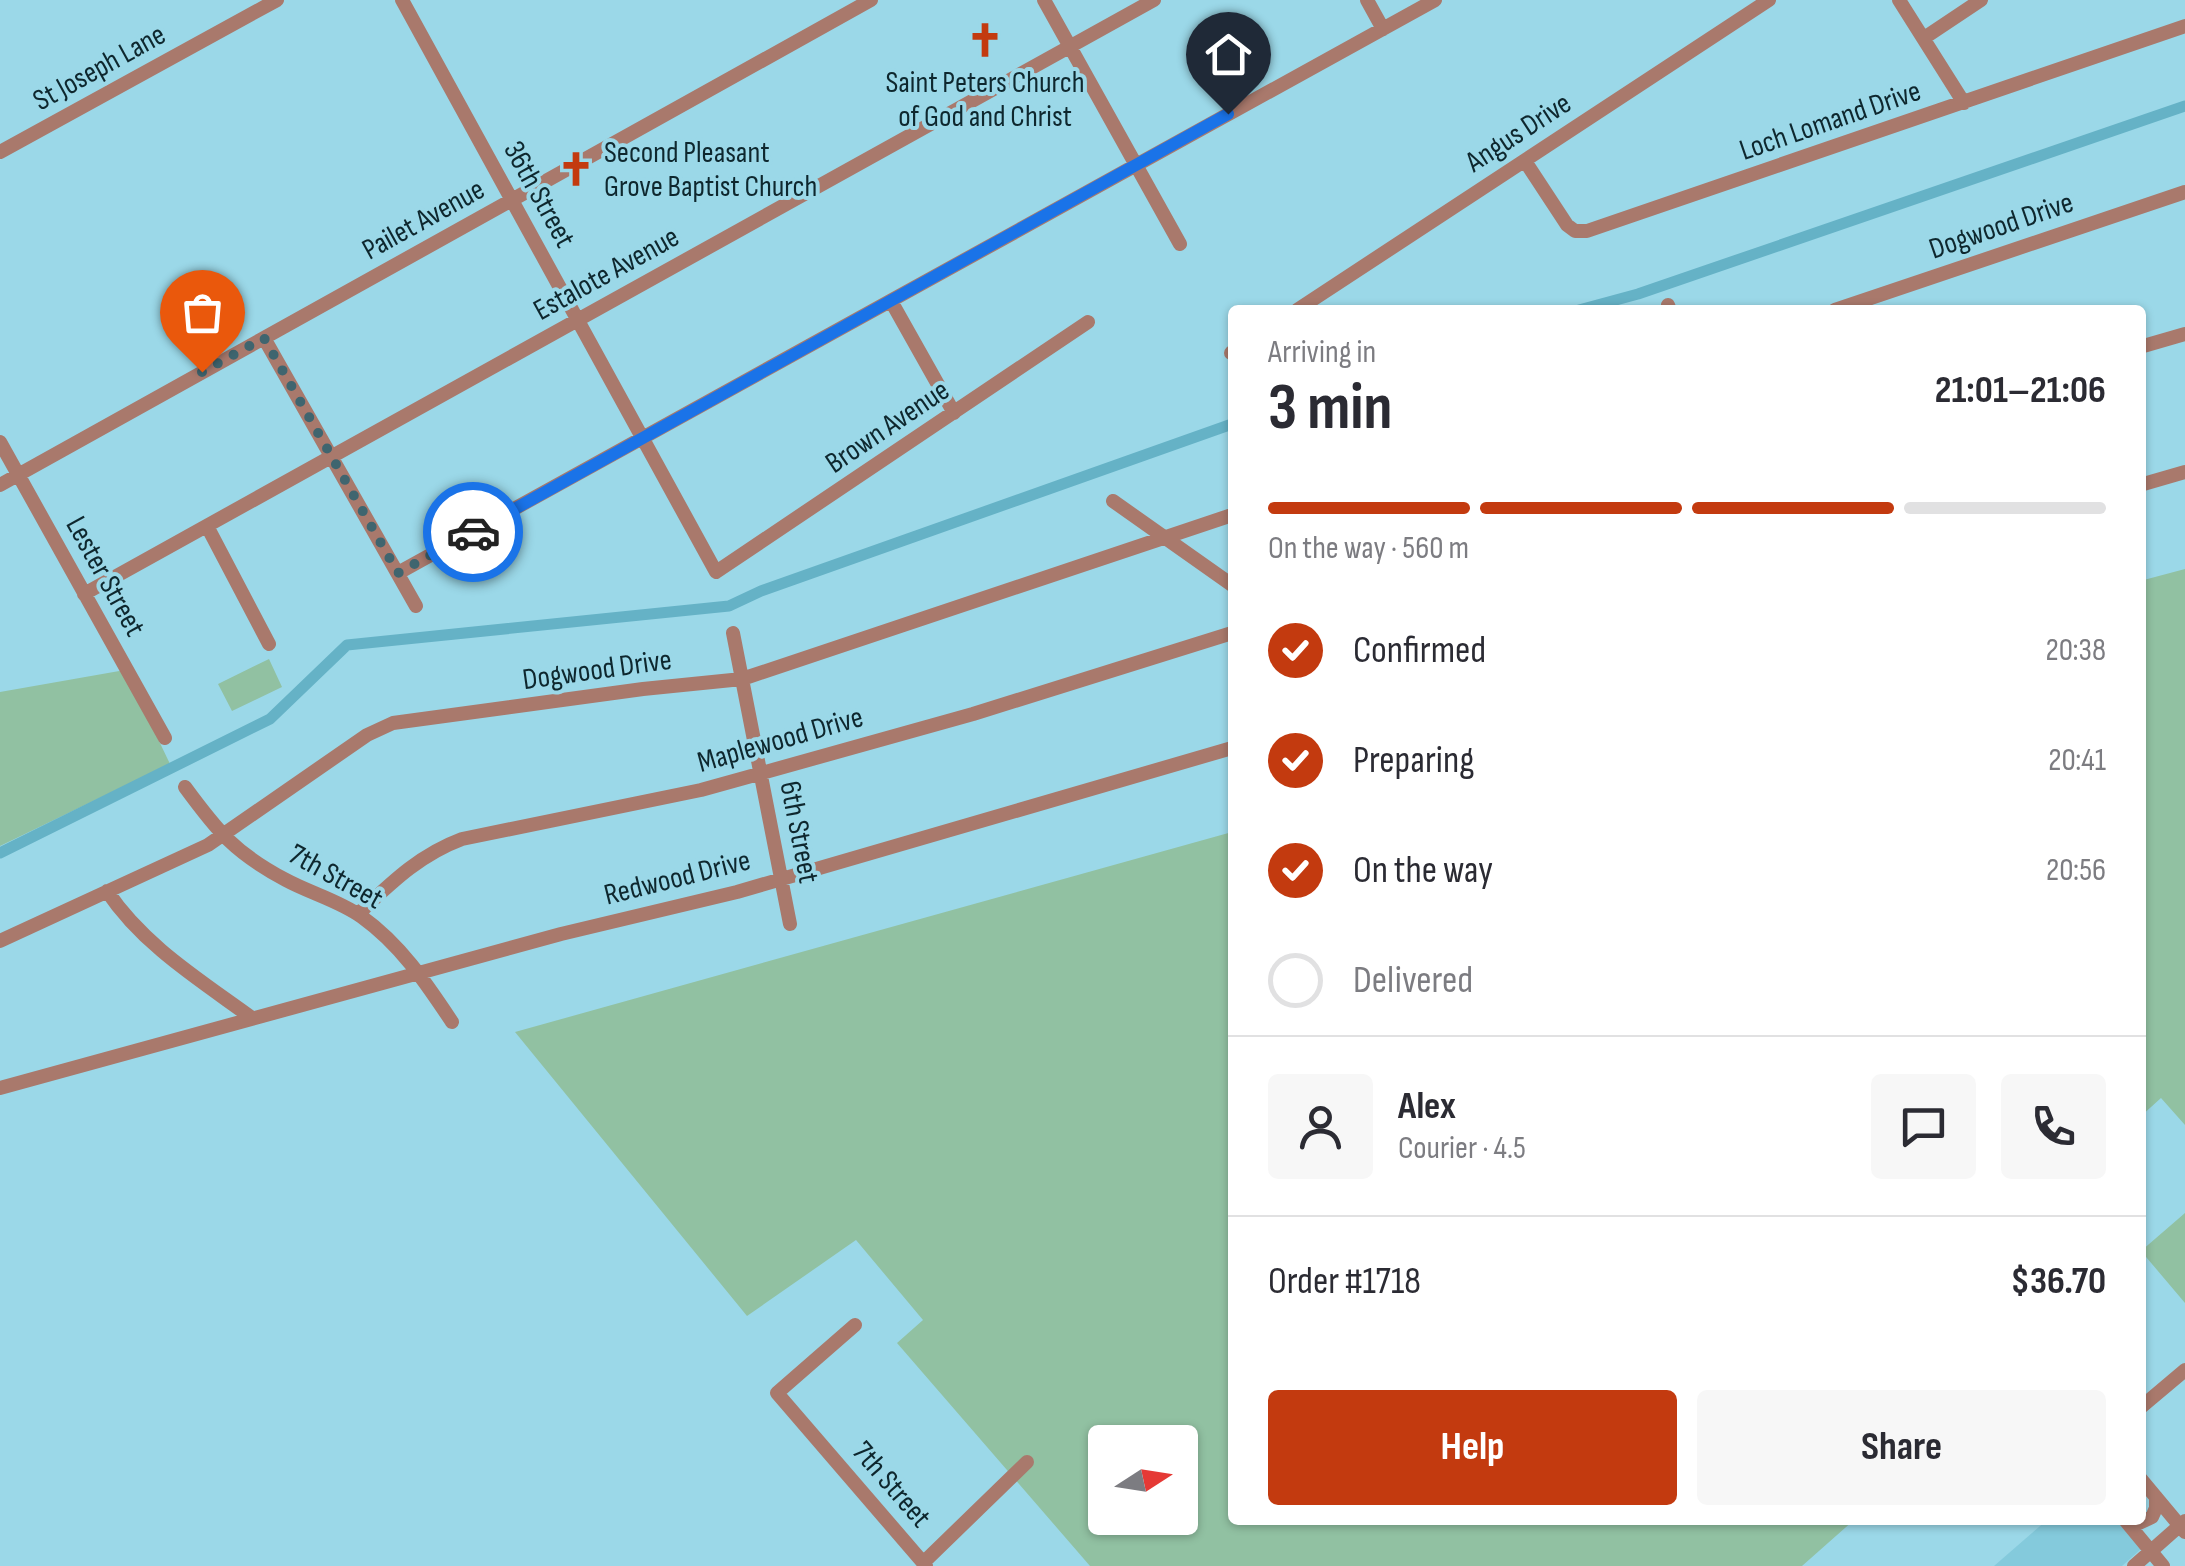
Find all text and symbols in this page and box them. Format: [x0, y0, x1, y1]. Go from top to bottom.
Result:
pin [1186, 12, 1271, 115]
street label: St Joseph Lane [27, 17, 172, 119]
church icon: Saint Peters Church of God and Christ [966, 21, 1004, 59]
icon: home [1201, 27, 1256, 82]
place label: Saint Peters Church of God and Christ [885, 65, 1085, 135]
street label: Loch Lomand Drive [1735, 73, 1926, 169]
street label: Angus Drive [1458, 85, 1578, 181]
street label: 36th Street [495, 135, 583, 254]
place label: Second Pleasant Grove Baptist Church [604, 135, 817, 205]
church icon: Second Pleasant Grove Baptist Church [557, 150, 595, 188]
street label: Pailet Avenue [356, 172, 491, 268]
street label: Dogwood Drive [1924, 184, 2078, 267]
street label: Estalote Avenue [527, 219, 686, 329]
pin [160, 270, 245, 373]
icon: bag [175, 285, 230, 340]
text: Arriving in [1268, 333, 1376, 372]
text: 21:01–21:06 [1935, 368, 2106, 413]
text: 3 min [1268, 370, 1392, 448]
street label: Brown Avenue [819, 372, 956, 481]
courier [423, 482, 523, 582]
icon: car [446, 505, 501, 560]
street label: Lester Street [58, 510, 153, 643]
text: On the way · 560 m [1268, 529, 1469, 568]
icon: check [1268, 623, 1323, 678]
text: Confirmed [1353, 628, 1486, 673]
text: 20:38 [2045, 631, 2106, 670]
street label: Dogwood Drive [520, 642, 674, 698]
street label: Maplewood Drive [693, 699, 867, 781]
icon: check [1268, 733, 1323, 788]
text: Preparing [1353, 738, 1474, 783]
text: 20:41 [2048, 741, 2106, 780]
street label: 6th Street [772, 778, 827, 886]
street label: 7th Street [282, 836, 389, 917]
street label: Redwood Drive [600, 842, 754, 914]
icon: check [1268, 843, 1323, 898]
text: On the way [1353, 848, 1493, 893]
text: 20:56 [2046, 851, 2106, 890]
text: Delivered [1353, 958, 1473, 1003]
button: person [1268, 1074, 1373, 1179]
button: chat [1871, 1074, 1976, 1179]
button: phone [2001, 1074, 2106, 1179]
text: Alex [1398, 1084, 1456, 1129]
text: Courier · 4.5 [1398, 1129, 1526, 1168]
text: Order #1718 [1268, 1259, 1421, 1304]
text: $36.70 [2011, 1259, 2106, 1304]
button: Help [1268, 1390, 1677, 1505]
button: Share [1697, 1390, 2106, 1505]
north arrow [1088, 1425, 1198, 1535]
map controls [1088, 1425, 1198, 1535]
street label: 7th Street [844, 1434, 938, 1535]

